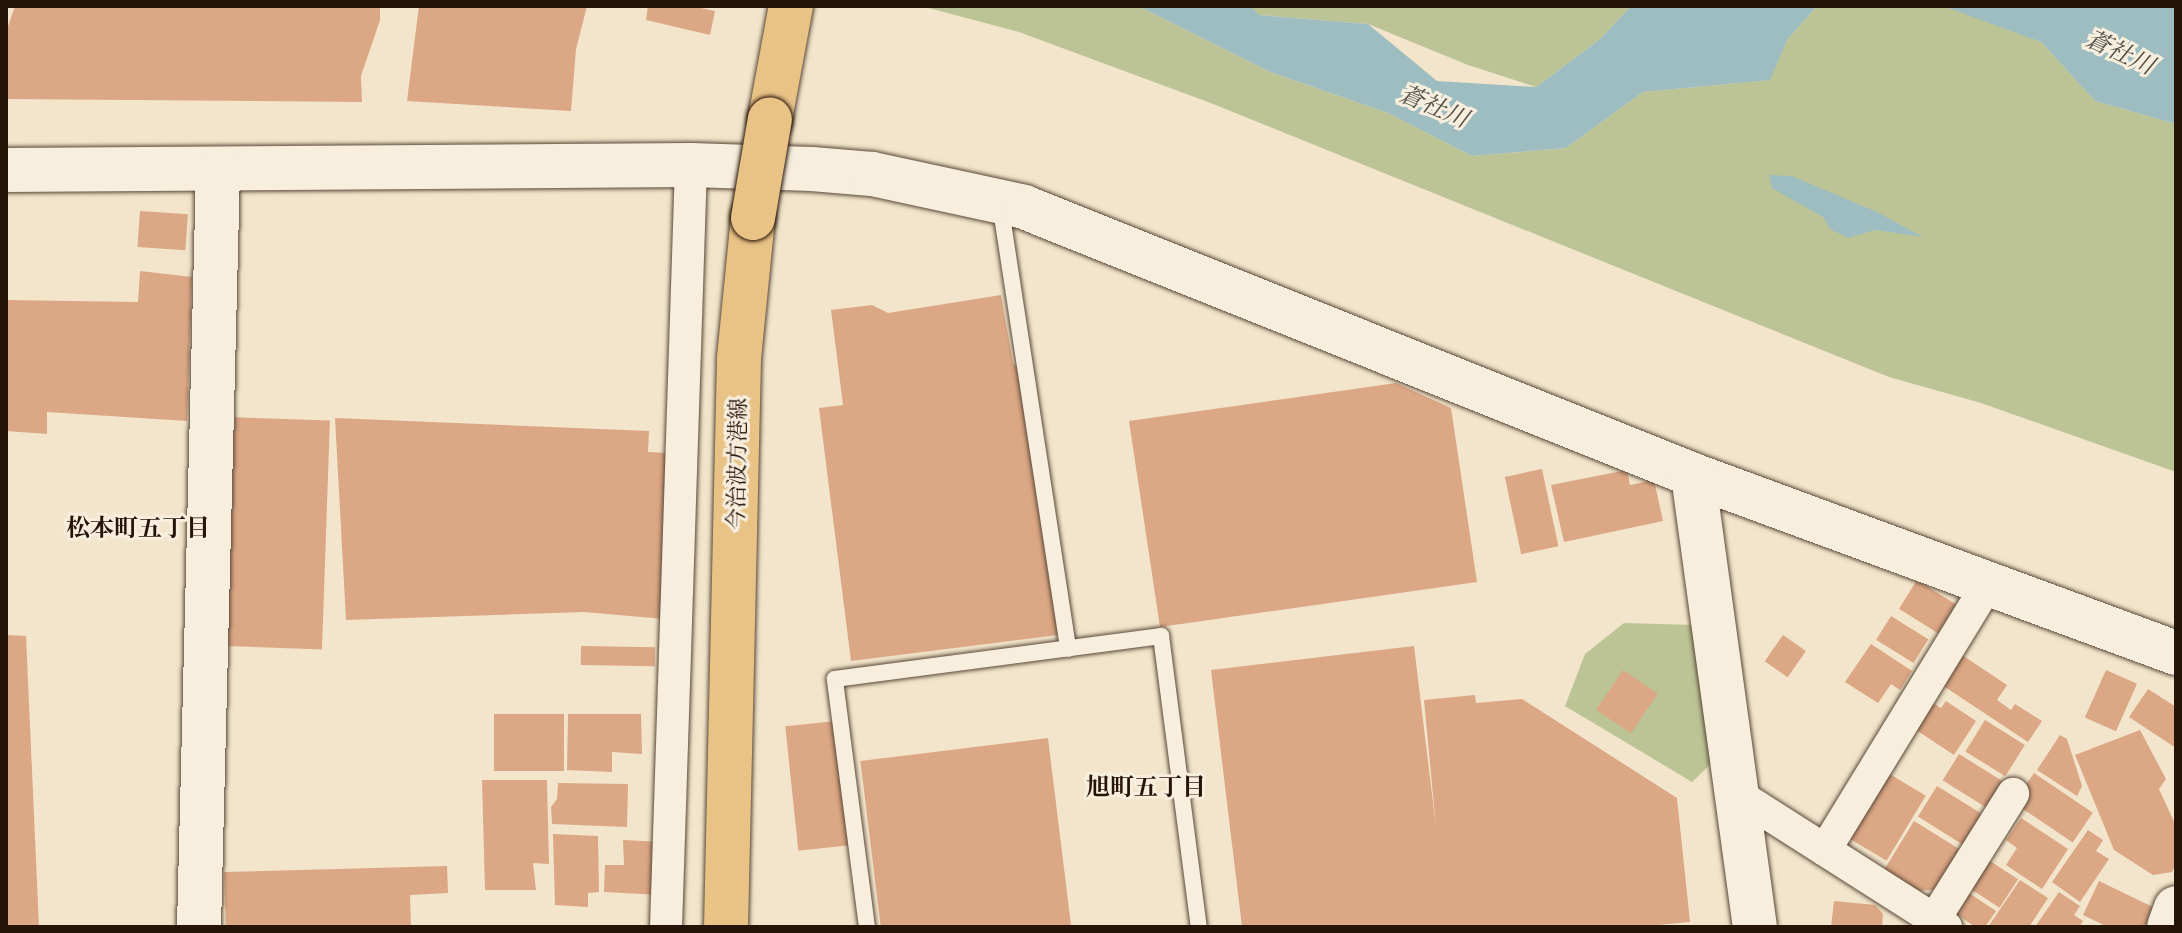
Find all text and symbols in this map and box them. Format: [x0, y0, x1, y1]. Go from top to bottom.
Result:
water label: 蒼社川 [2081, 24, 2159, 80]
water label: 蒼社川 [1395, 79, 1473, 133]
street label: 今治波方港線 [723, 398, 751, 530]
district label: 松本町五丁目 [66, 514, 210, 542]
district label: 旭町五丁目 [1086, 773, 1206, 801]

